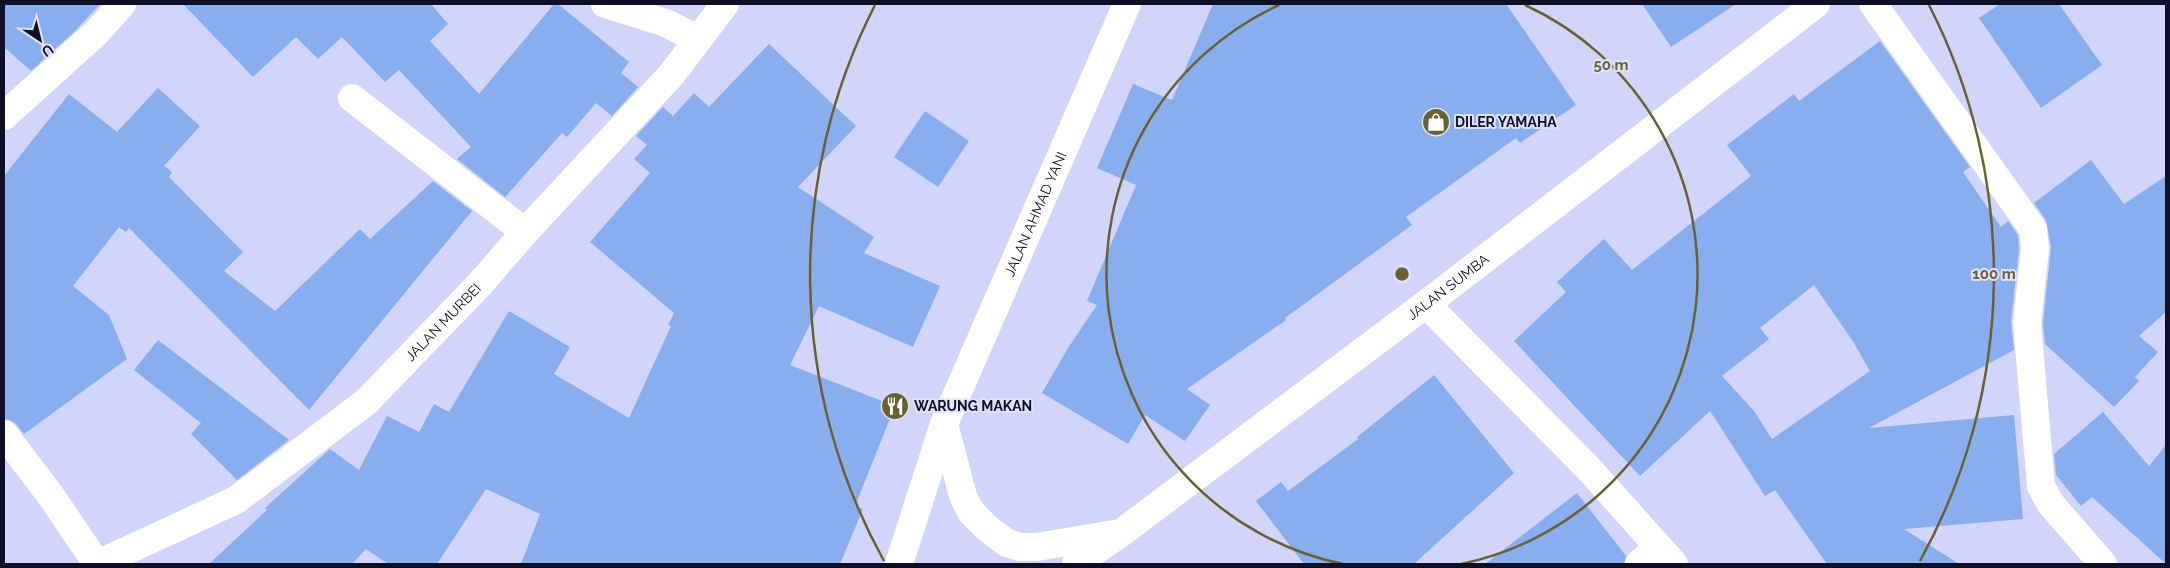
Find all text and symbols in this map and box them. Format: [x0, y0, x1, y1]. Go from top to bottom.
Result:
north arrow [15, 15, 65, 65]
text: U [39, 41, 56, 60]
text: 50 m [1593, 56, 1629, 74]
shop icon: DILER YAMAHA [1421, 107, 1451, 137]
place label: DILER YAMAHA [1455, 114, 1557, 130]
street label: JALAN AHMAD YANI [1001, 149, 1070, 279]
street label: JALAN SUMBA [1404, 250, 1492, 323]
centre of rings [1393, 265, 1411, 283]
text: 100 m [1972, 265, 2016, 283]
street label: JALAN MURBEI [402, 280, 484, 364]
restaurant icon: WARUNG MAKAN [880, 391, 910, 421]
place label: WARUNG MAKAN [914, 398, 1032, 414]

